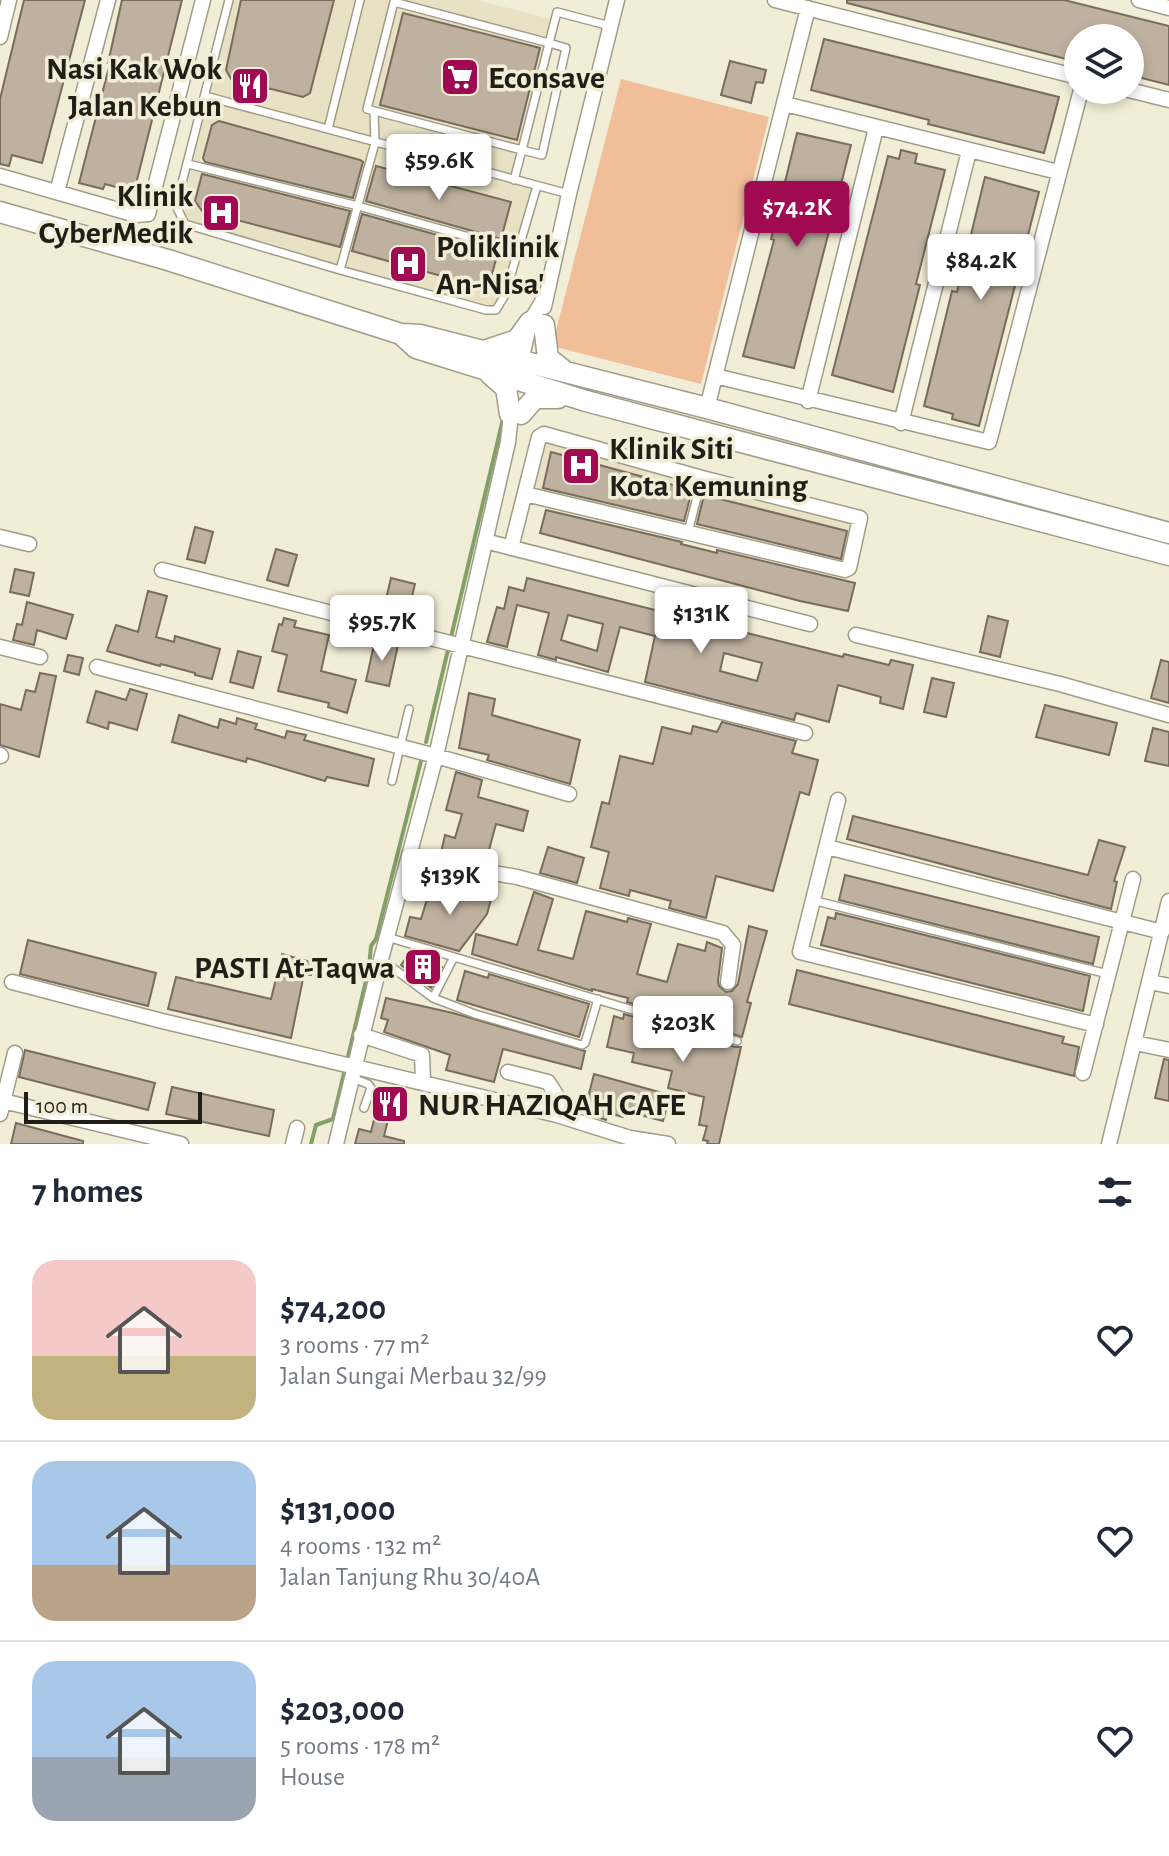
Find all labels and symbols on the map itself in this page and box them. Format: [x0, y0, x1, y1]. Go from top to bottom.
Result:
place label: Nasi Kak Wok Jalan Kebun [46, 53, 222, 122]
supermarket icon: Econsave [439, 56, 481, 98]
place label: Econsave [488, 62, 605, 94]
restaurant icon: Nasi Kak Wok Jalan Kebun [229, 65, 271, 107]
pin: $59.6K [374, 134, 504, 202]
place label: Klinik CyberMedik [38, 180, 193, 249]
pin: $74.2K [732, 181, 862, 249]
hospital icon: Klinik CyberMedik [200, 192, 242, 234]
place label: Poliklinik An-Nisa' [436, 231, 559, 300]
pin: $84.2K [916, 234, 1046, 302]
hospital icon: Poliklinik An-Nisa' [387, 243, 429, 285]
place label: Klinik Siti Kota Kemuning [609, 433, 808, 502]
hospital icon: Klinik Siti Kota Kemuning [560, 445, 602, 487]
pin: $131K [645, 587, 757, 655]
pin: $95.7K [317, 595, 447, 663]
pin: $139K [394, 849, 506, 917]
building icon: PASTI At-Taqwa [402, 946, 444, 988]
place label: PASTI At-Taqwa [194, 952, 395, 984]
pin: $203K [627, 996, 739, 1064]
restaurant icon: NUR HAZIQAH CAFE [369, 1083, 411, 1125]
scale bar [24, 1088, 202, 1124]
place label: NUR HAZIQAH CAFE [418, 1089, 686, 1122]

